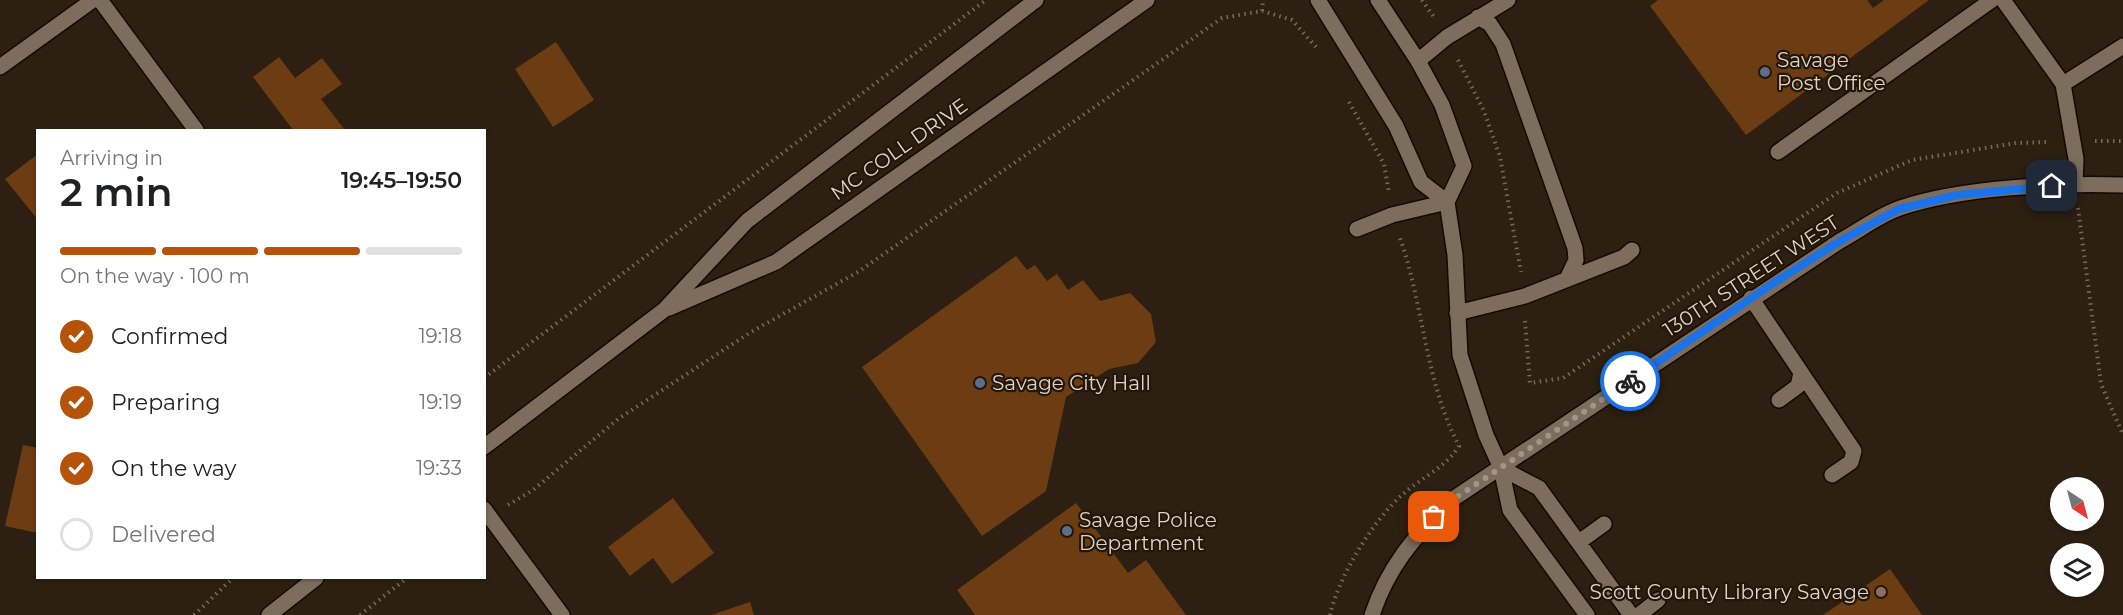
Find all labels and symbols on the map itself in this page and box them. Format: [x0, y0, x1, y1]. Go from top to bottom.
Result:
place label: Savage Post Office [1777, 48, 1886, 95]
marker: Savage Post Office [1758, 65, 1772, 79]
street label: MC COLL DRIVE [826, 93, 972, 205]
pin [2026, 160, 2077, 211]
street label: 130TH STREET WEST [1659, 210, 1844, 342]
courier [1600, 351, 1660, 411]
place label: Savage City Hall [992, 371, 1151, 395]
marker: Savage City Hall [973, 376, 987, 390]
north arrow [2050, 477, 2104, 531]
pin [1408, 491, 1459, 542]
place label: Savage Police Department [1079, 508, 1217, 555]
marker: Savage Police Department [1060, 524, 1074, 538]
place label: Scott County Library Savage [1590, 580, 1869, 604]
marker: Scott County Library Savage [1874, 585, 1888, 599]

